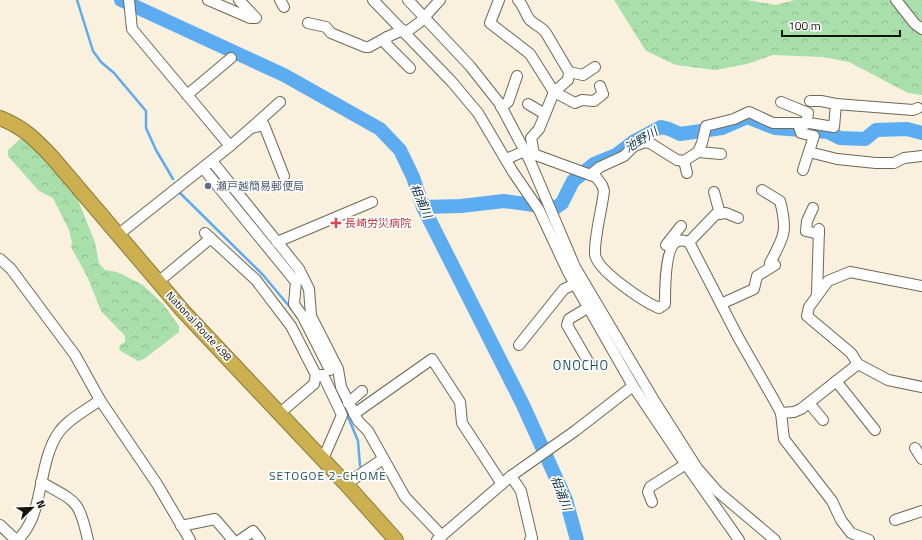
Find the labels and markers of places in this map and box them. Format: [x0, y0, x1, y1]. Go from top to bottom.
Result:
place label: 瀬戸越簡易郵便局 [216, 178, 304, 194]
marker: 瀬戸越簡易郵便局 [203, 181, 213, 191]
place label: 長崎労災病院 [345, 215, 411, 231]
marker: 長崎労災病院 [330, 217, 342, 229]

